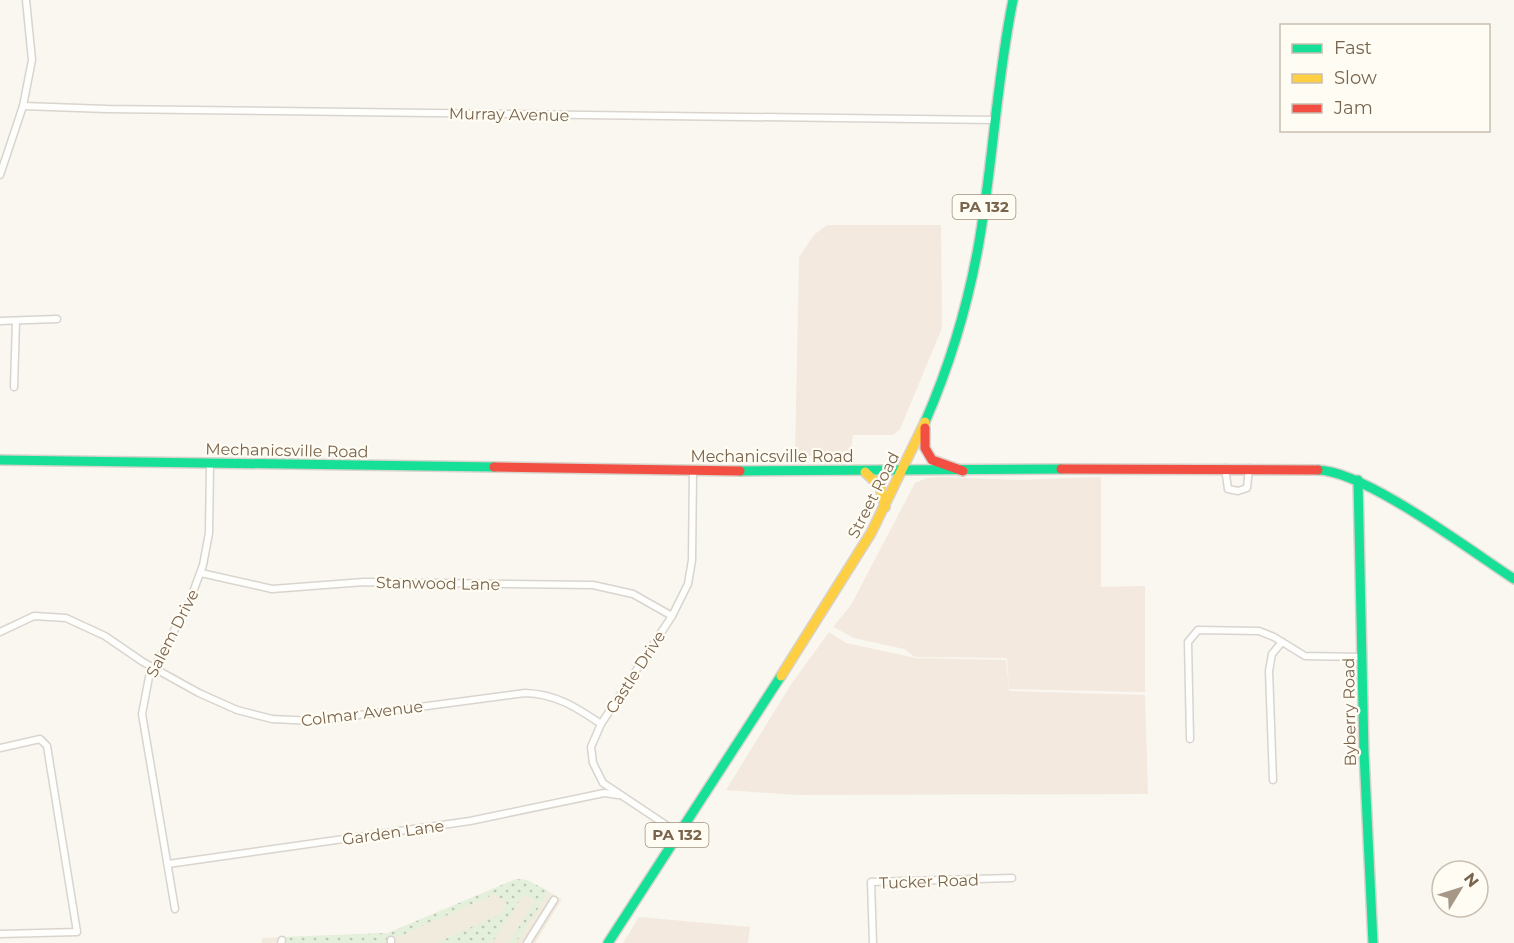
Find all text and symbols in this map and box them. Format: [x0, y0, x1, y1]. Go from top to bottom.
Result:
legend [1280, 24, 1490, 132]
text: Fast [1334, 37, 1372, 59]
text: Slow [1334, 67, 1377, 89]
text: Jam [1333, 97, 1373, 119]
street label: Murray Avenue [449, 104, 569, 125]
road number: PA 132 [952, 195, 1016, 219]
street label: Mechanicsville Road [205, 440, 369, 461]
street label: Mechanicsville Road [690, 447, 854, 466]
street label: Street Road [844, 449, 903, 542]
street label: Stanwood Lane [376, 573, 500, 594]
street label: Salem Drive [142, 586, 203, 680]
street label: Castle Drive [602, 627, 669, 717]
street label: Byberry Road [1339, 658, 1360, 766]
street label: Colmar Avenue [300, 697, 424, 730]
street label: Garden Lane [341, 816, 445, 849]
road number: PA 132 [646, 823, 708, 847]
north arrow [1430, 859, 1490, 919]
text: N [1460, 869, 1483, 891]
street label: Tucker Road [879, 870, 979, 893]

